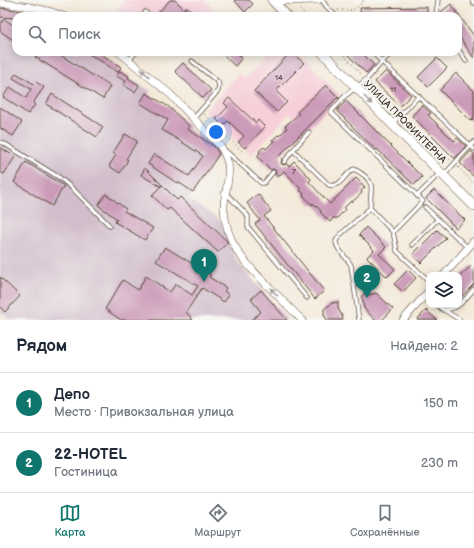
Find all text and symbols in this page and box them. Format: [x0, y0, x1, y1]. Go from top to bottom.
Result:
search box [12, 12, 462, 56]
icon: search [26, 23, 48, 45]
text: Поиск [58, 25, 101, 44]
one-way arrow [139, 69, 150, 77]
house number: 14 [275, 73, 283, 82]
street label: УЛИЦА ПРОФИНТЕРНА [361, 78, 450, 167]
house number: 11 [390, 85, 396, 94]
one-way arrow [363, 95, 373, 105]
your location [206, 122, 226, 142]
house number: 7 [292, 167, 296, 176]
pin: 1 [191, 249, 217, 282]
pin: 2 [354, 265, 380, 298]
map controls [426, 272, 462, 308]
button: layers [426, 272, 462, 308]
one-way arrow [269, 287, 279, 297]
text: Рядом [16, 336, 67, 356]
text: Найдено: 2 [390, 338, 458, 354]
text: Депо [54, 385, 90, 404]
text: 1 [26, 395, 32, 411]
text: 150 m [424, 395, 458, 411]
text: Место · Привокзальная улица [54, 404, 234, 420]
text: 22-HOTEL [54, 445, 127, 464]
text: 2 [25, 455, 33, 471]
text: 230 m [421, 455, 458, 471]
text: Гостиница [54, 464, 118, 480]
tab: Карта [54, 502, 85, 539]
tab: Маршрут [194, 502, 241, 539]
tab: Сохранённые [350, 502, 420, 539]

